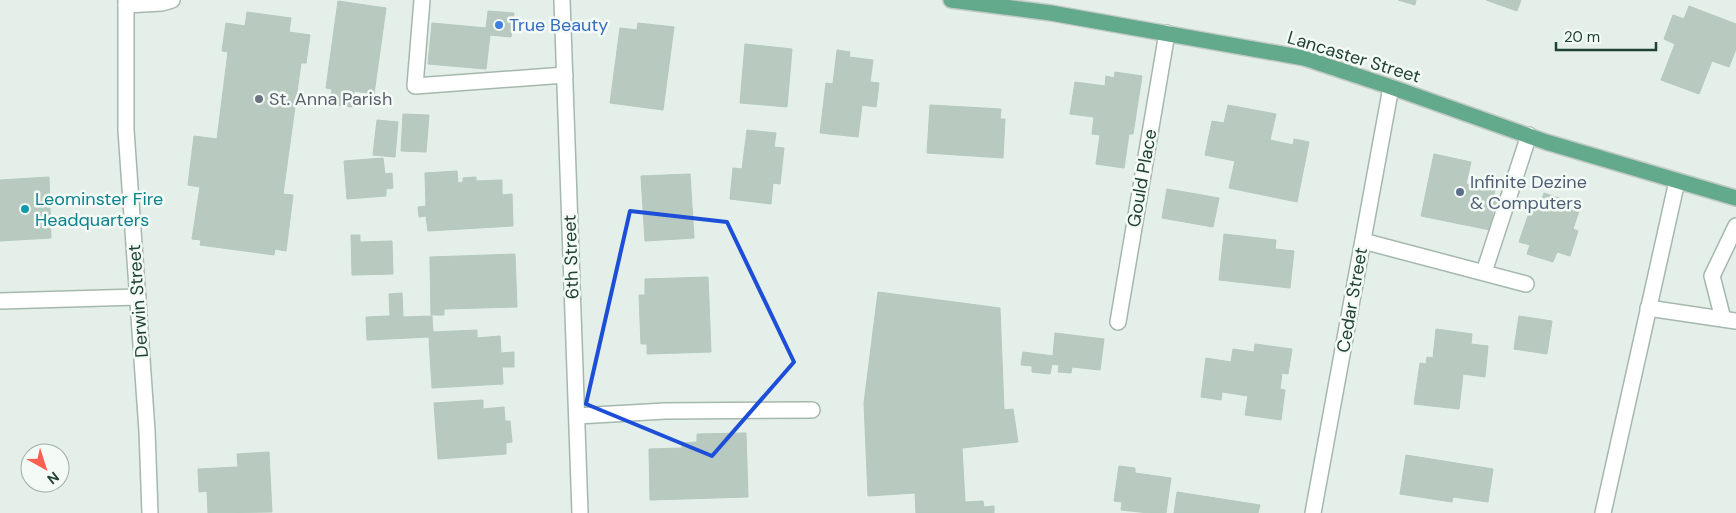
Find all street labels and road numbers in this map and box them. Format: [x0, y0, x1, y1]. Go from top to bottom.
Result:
street label: Lancaster Street [1285, 25, 1423, 89]
street label: Gould Place [1122, 127, 1162, 229]
street label: 6th Street [558, 214, 584, 300]
street label: Derwin Street [122, 244, 154, 358]
street label: Cedar Street [1331, 245, 1373, 355]

